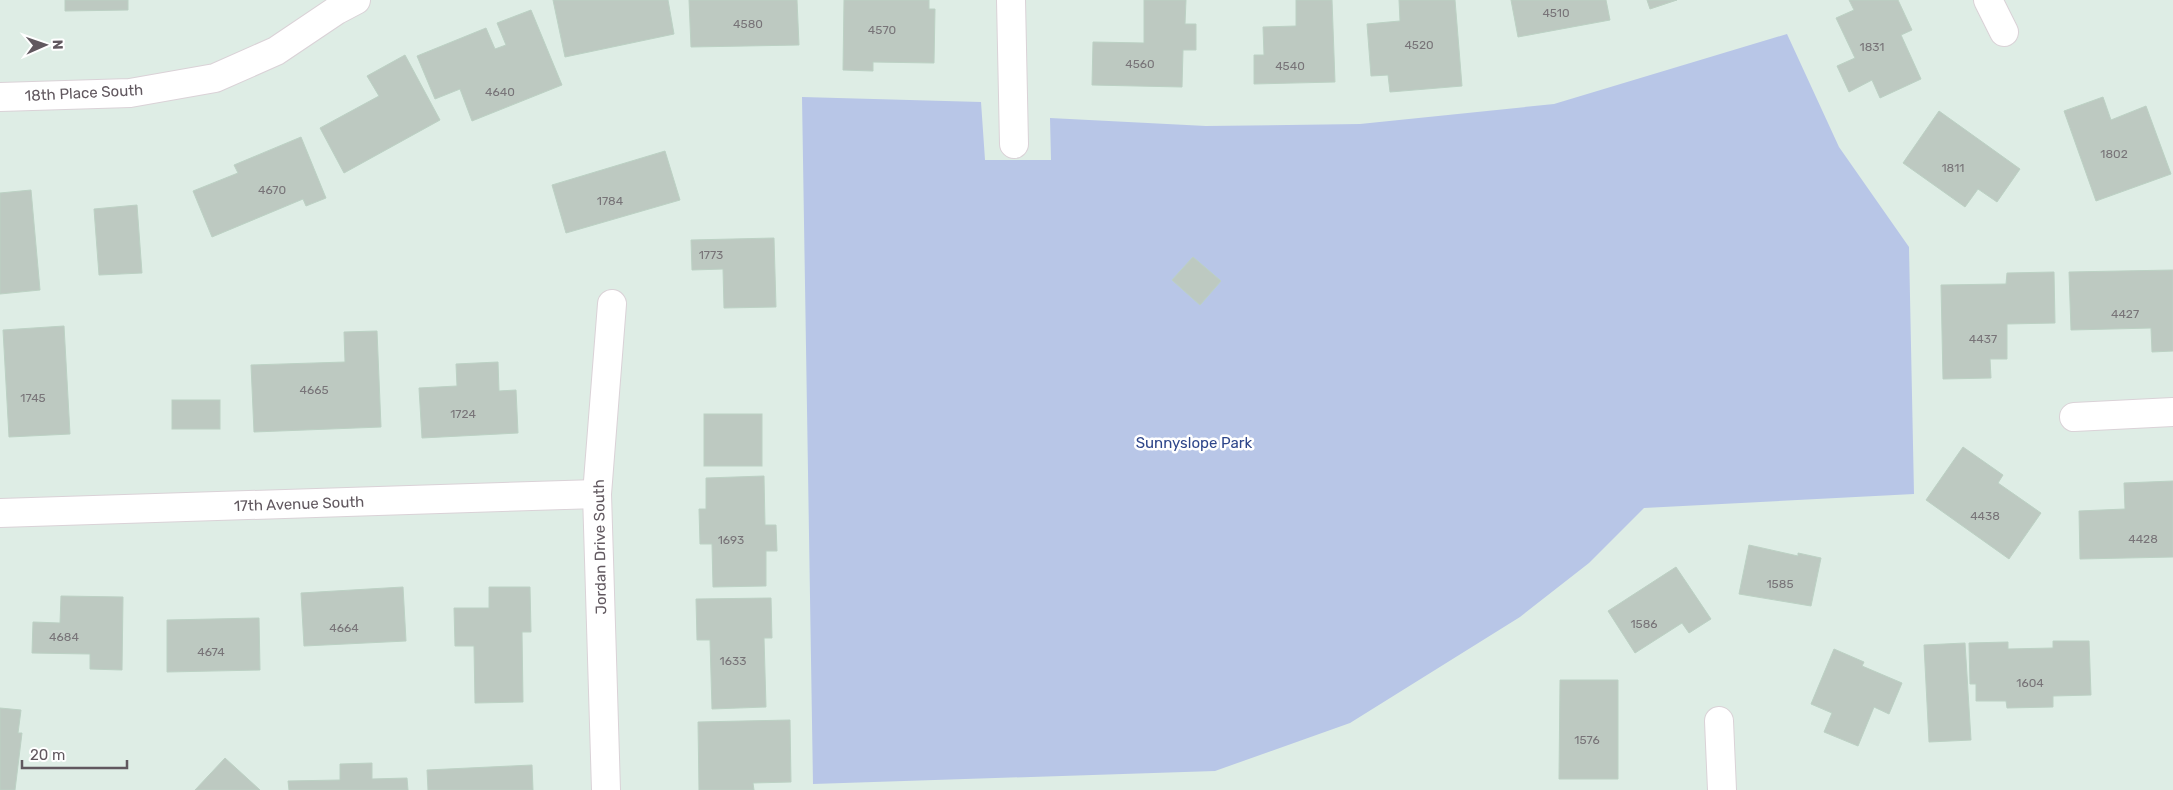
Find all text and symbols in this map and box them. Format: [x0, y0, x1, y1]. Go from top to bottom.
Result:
house number: 4510 [1542, 6, 1570, 20]
house number: 4580 [733, 17, 763, 31]
north arrow [20, 20, 70, 70]
house number: 4570 [868, 23, 896, 37]
house number: 4520 [1404, 38, 1434, 52]
text: N [49, 39, 66, 50]
house number: 1831 [1860, 40, 1884, 54]
house number: 4560 [1125, 57, 1155, 71]
house number: 4540 [1275, 59, 1305, 73]
street label: 18th Place South [24, 81, 144, 105]
house number: 4640 [485, 85, 515, 99]
house number: 1802 [2100, 147, 2128, 161]
house number: 1811 [1941, 161, 1965, 175]
house number: 4670 [258, 183, 286, 197]
house number: 1784 [597, 194, 624, 208]
house number: 1773 [699, 248, 723, 262]
house number: 4427 [2111, 307, 2139, 321]
house number: 4437 [1969, 332, 1997, 346]
house number: 4665 [299, 383, 329, 397]
house number: 1745 [20, 391, 46, 405]
house number: 1724 [450, 407, 476, 421]
park label: Sunnyslope Park [1136, 434, 1252, 452]
street label: Jordan Drive South [590, 479, 610, 615]
street label: 17th Avenue South [233, 493, 365, 515]
house number: 4438 [1970, 509, 2000, 523]
house number: 4428 [2128, 532, 2158, 546]
house number: 1693 [718, 533, 744, 547]
house number: 1585 [1766, 577, 1794, 591]
house number: 1586 [1630, 617, 1658, 631]
house number: 4664 [329, 621, 359, 635]
house number: 4684 [49, 630, 79, 644]
house number: 4674 [197, 645, 225, 659]
house number: 1633 [720, 654, 746, 668]
house number: 1604 [2016, 676, 2044, 690]
house number: 1576 [1574, 733, 1600, 747]
scale bar [22, 738, 128, 770]
text: 20 m [30, 746, 65, 764]

